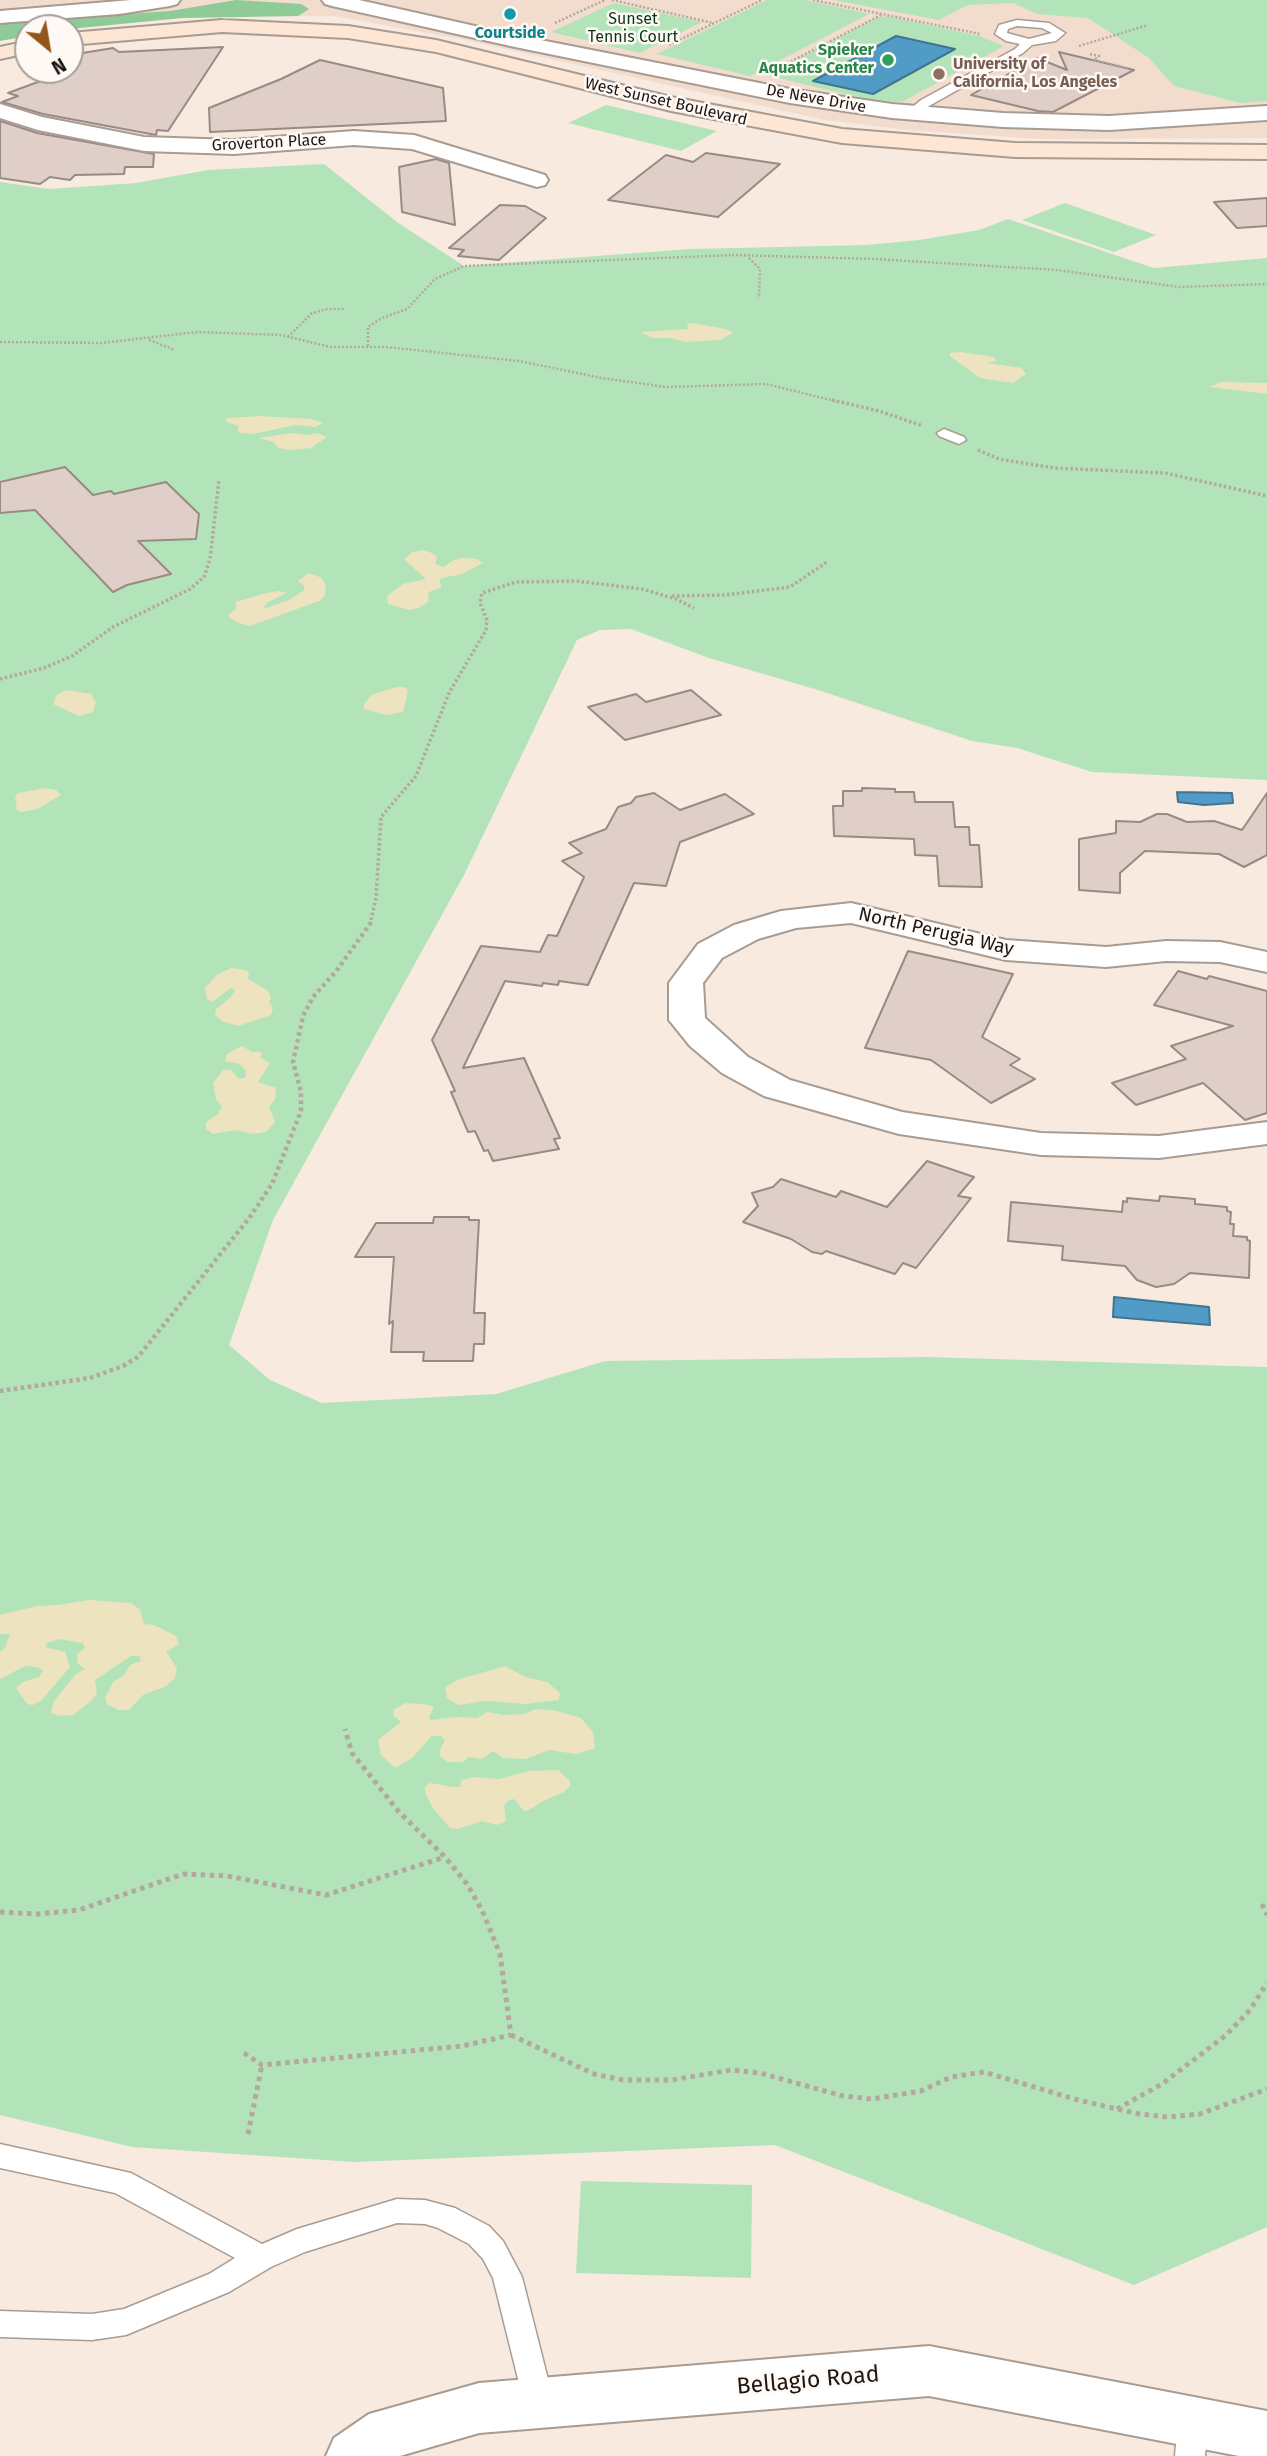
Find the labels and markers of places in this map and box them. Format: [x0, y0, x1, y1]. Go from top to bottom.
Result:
marker: Courtside [502, 6, 518, 22]
place label: Courtside [475, 24, 545, 44]
place label: Spieker Aquatics Center [759, 41, 874, 79]
marker: Spieker Aquatics Center [880, 52, 896, 68]
place label: University of California, Los Angeles [953, 55, 1117, 93]
marker: University of California, Los Angeles [931, 66, 947, 82]

